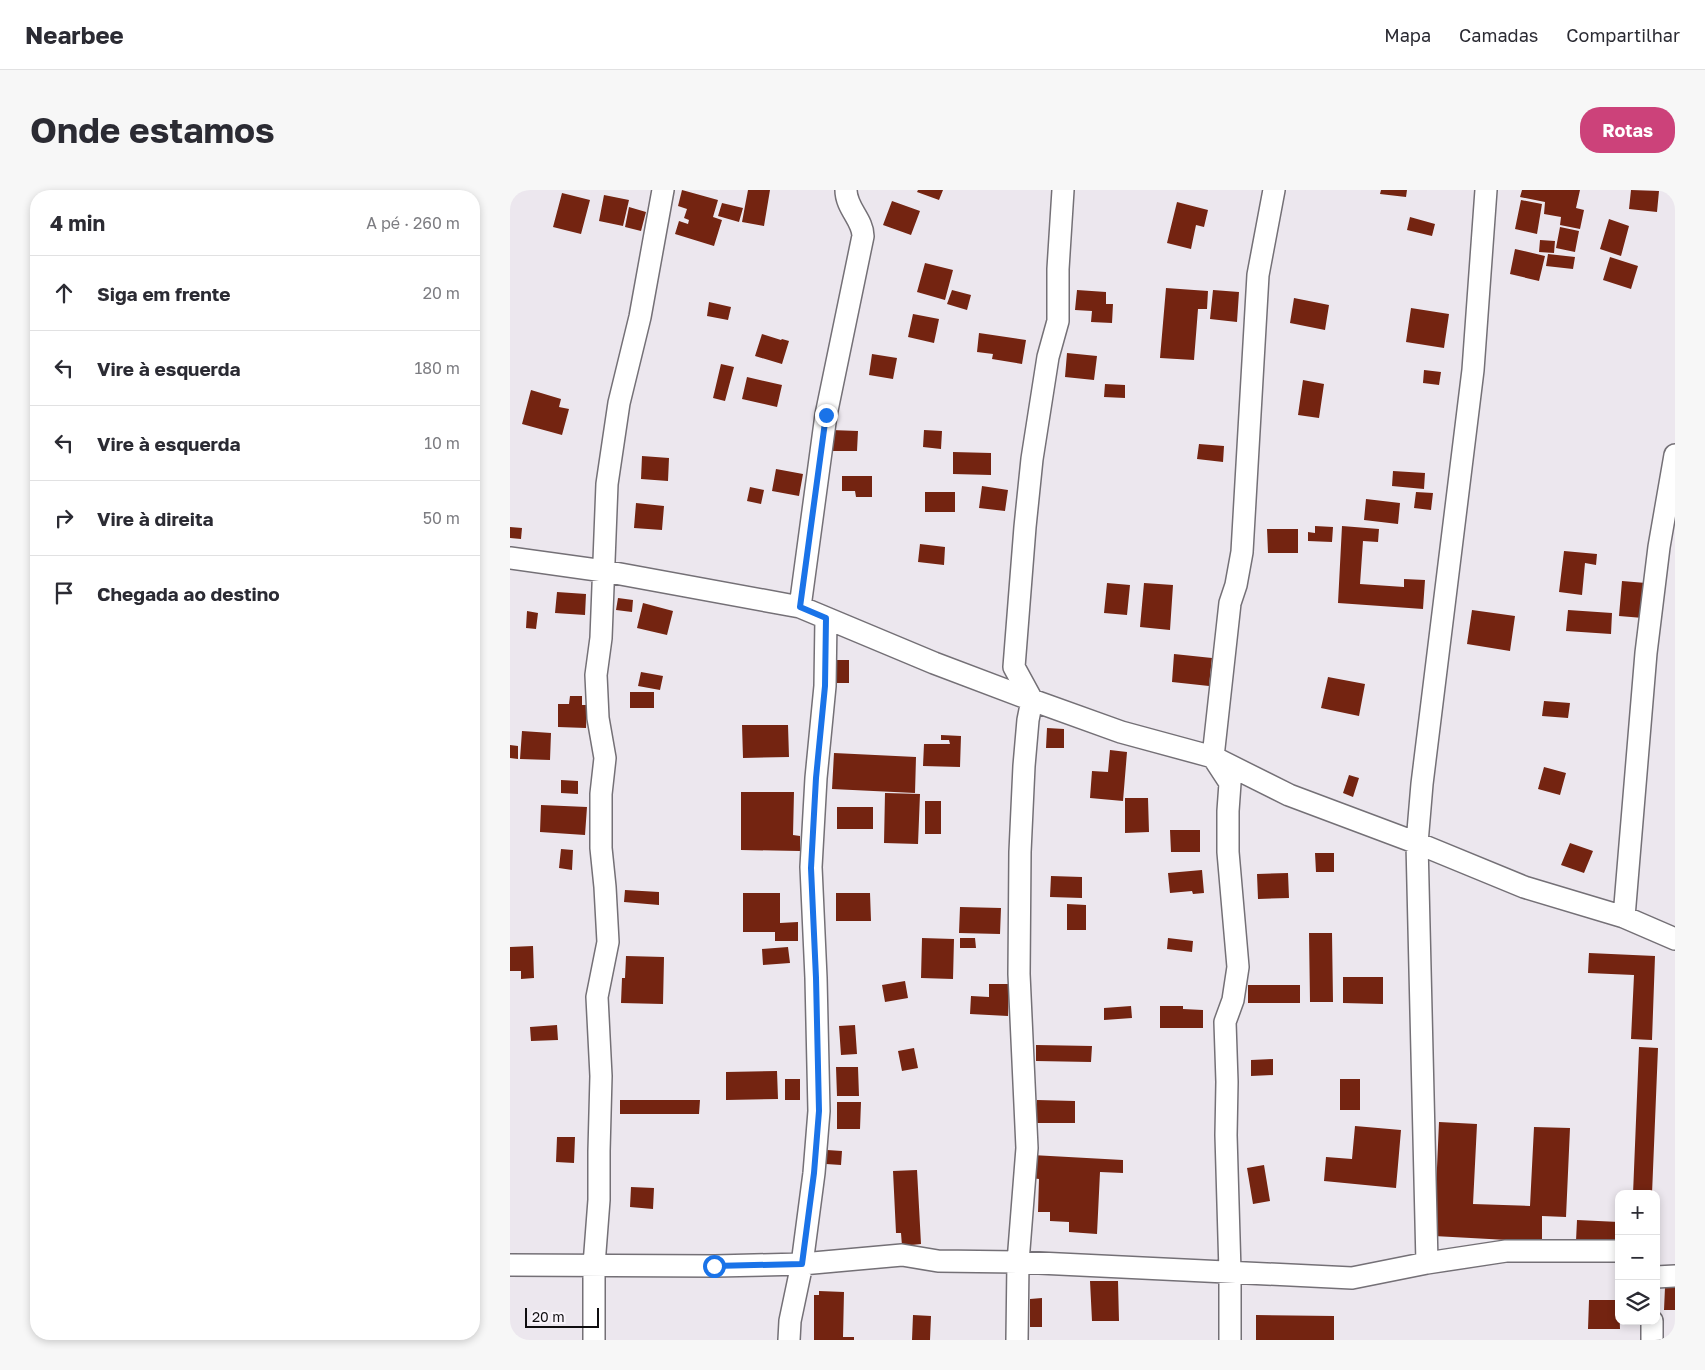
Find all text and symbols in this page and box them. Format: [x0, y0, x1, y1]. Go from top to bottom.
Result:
text: Nearbee [25, 20, 124, 49]
text: Mapa [1384, 24, 1431, 46]
text: Camadas [1459, 24, 1538, 46]
text: Compartilhar [1566, 24, 1680, 46]
button: Rotas [1580, 107, 1675, 153]
text: Onde estamos [30, 109, 275, 151]
text: 4 min [50, 210, 105, 236]
text: A pé · 260 m [366, 213, 460, 233]
icon: ahead [50, 279, 78, 307]
text: Siga em frente [97, 282, 231, 305]
text: 20 m [423, 283, 460, 303]
icon: left [50, 354, 78, 382]
text: Vire à esquerda [97, 357, 240, 380]
text: 180 m [414, 358, 460, 378]
route end [815, 404, 838, 427]
icon: left [50, 429, 78, 457]
text: Vire à esquerda [97, 432, 240, 455]
text: 10 m [424, 433, 460, 453]
icon: right [50, 504, 78, 532]
text: Vire à direita [97, 507, 214, 530]
text: 50 m [423, 508, 460, 528]
icon: arrive [50, 579, 78, 607]
text: Chegada ao destino [97, 582, 280, 605]
map controls [1615, 1190, 1660, 1325]
button: + [1615, 1190, 1660, 1235]
button: − [1615, 1235, 1660, 1280]
route start [703, 1255, 726, 1278]
button: layers [1615, 1280, 1660, 1325]
scale bar [525, 1305, 599, 1328]
text: 20 m [532, 1308, 565, 1325]

